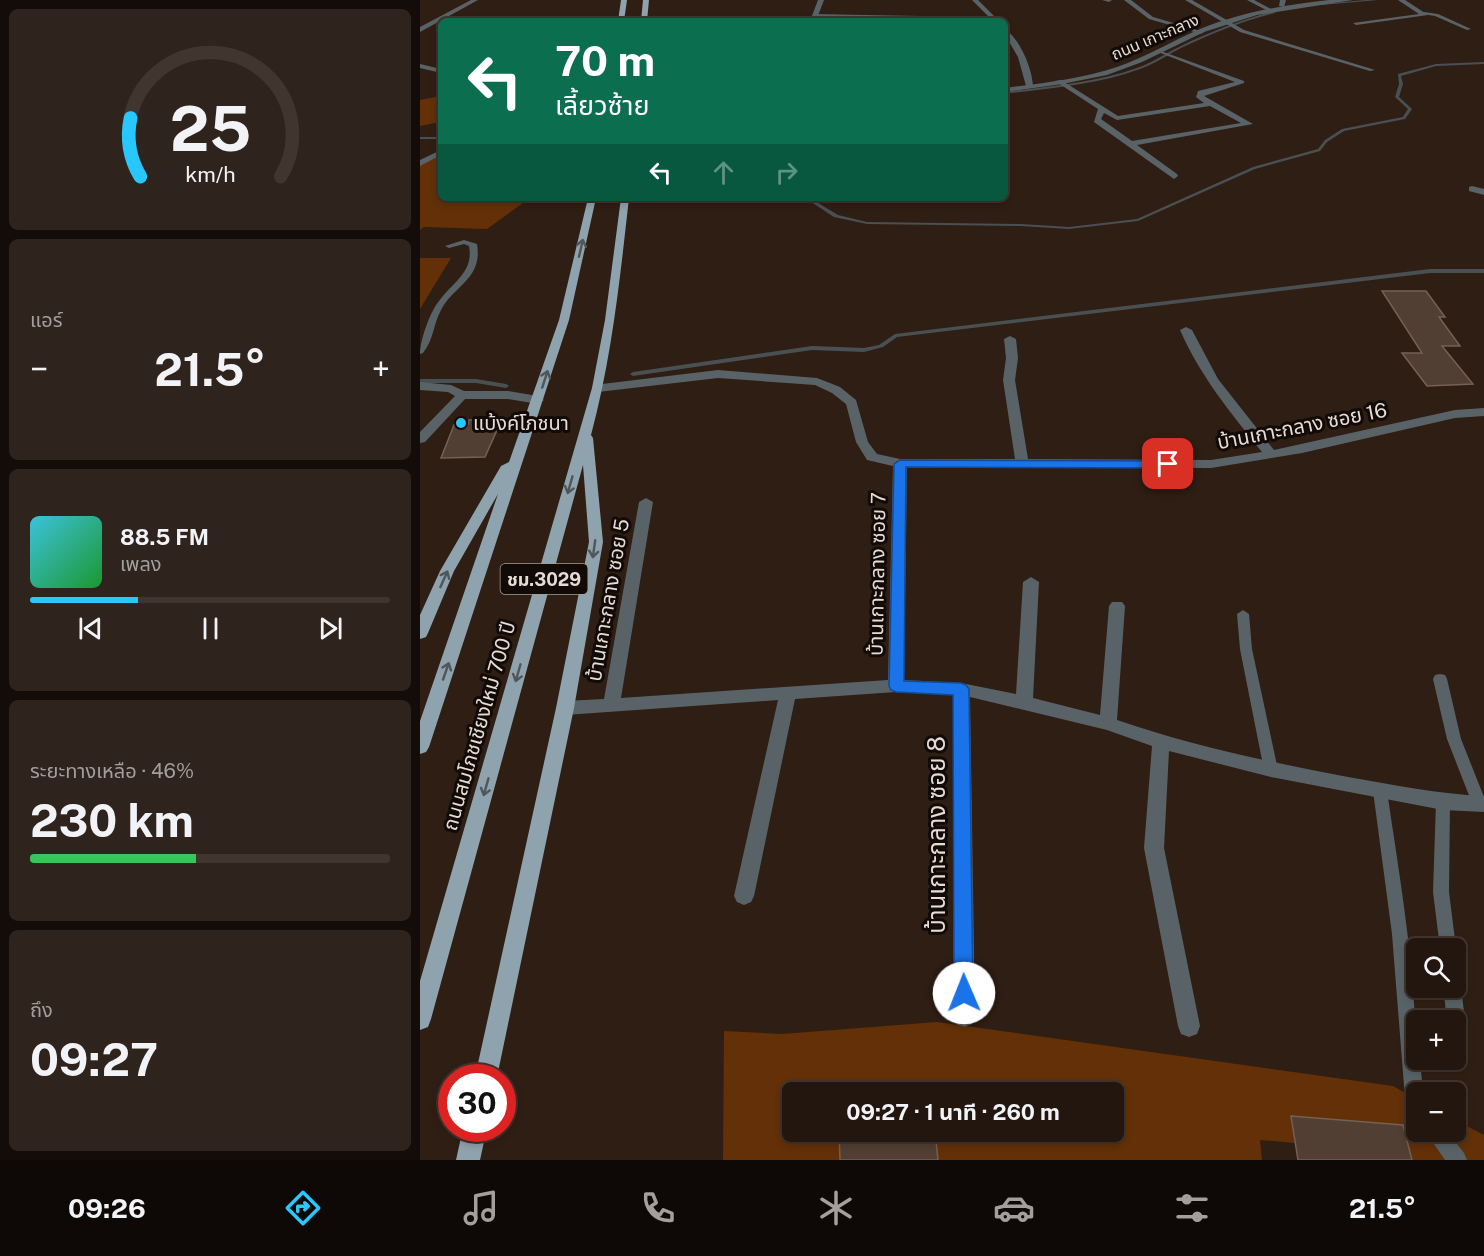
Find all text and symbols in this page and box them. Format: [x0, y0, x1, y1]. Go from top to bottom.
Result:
street label: ถนน เกาะกลาง [1108, 10, 1202, 64]
text: 70 m [555, 36, 655, 85]
icon: left [456, 42, 534, 120]
text: เลี้ยวซ้าย [555, 89, 649, 121]
text: 25 [169, 92, 251, 165]
icon: left [644, 156, 677, 189]
icon: ahead [707, 156, 740, 189]
icon: right [770, 156, 803, 189]
text: km/h [185, 162, 235, 187]
one-way arrow [575, 239, 587, 258]
text: แอร์ [30, 308, 62, 332]
text: 21.5° [154, 343, 266, 396]
text: − [30, 350, 48, 388]
text: + [372, 350, 390, 388]
one-way arrow [540, 370, 551, 389]
street label: บ้านเกาะกลาง ซอย 16 [1215, 398, 1389, 454]
place label: แบ้งค์โภชนา [473, 411, 569, 435]
marker: แบ้งค์โภชนา [454, 416, 468, 430]
pin [1142, 438, 1193, 489]
icon: arrive [1151, 447, 1184, 480]
one-way arrow [564, 475, 576, 494]
street label: บ้านเกาะกลาง ซอย 7 [864, 492, 890, 656]
street label: บ้านเกาะกลาง ซอย 5 [582, 517, 634, 683]
text: 88.5 FM [120, 524, 209, 550]
one-way arrow [589, 539, 600, 559]
text: เพลง [120, 552, 162, 576]
road number: ชม.3029 [500, 564, 588, 594]
one-way arrow [438, 571, 450, 589]
icon: previous [74, 612, 107, 645]
icon: pause [194, 612, 227, 645]
icon: next [314, 612, 347, 645]
street label: ถนนสมโภชเชียงใหม่ 700 ปี [438, 619, 520, 833]
one-way arrow [441, 662, 452, 681]
one-way arrow [512, 663, 523, 682]
street label: บ้านเกาะกลาง ซอย 8 [922, 736, 950, 934]
text: ระยะทางเหลือ · 46% [30, 759, 194, 783]
one-way arrow [480, 777, 491, 796]
text: 230 km [30, 794, 194, 847]
map controls [1406, 938, 1466, 1142]
button: search [1406, 938, 1466, 998]
position arrow [932, 961, 996, 1025]
text: ถึง [30, 998, 53, 1022]
button: + [1406, 1010, 1466, 1070]
text: 09:27 [30, 1033, 158, 1086]
speed limit sign: 30 [438, 1064, 516, 1142]
button: − [1406, 1082, 1466, 1142]
text: 09:27 · 1 นาที · 260 m [846, 1099, 1060, 1125]
icon: directions [282, 1187, 324, 1229]
icon: music [460, 1187, 502, 1229]
icon: phone [637, 1187, 679, 1229]
icon: climate [815, 1187, 857, 1229]
icon: car [993, 1187, 1035, 1229]
icon: filters [1171, 1187, 1213, 1229]
text: 09:26 [68, 1192, 146, 1224]
text: 21.5° [1349, 1192, 1416, 1224]

